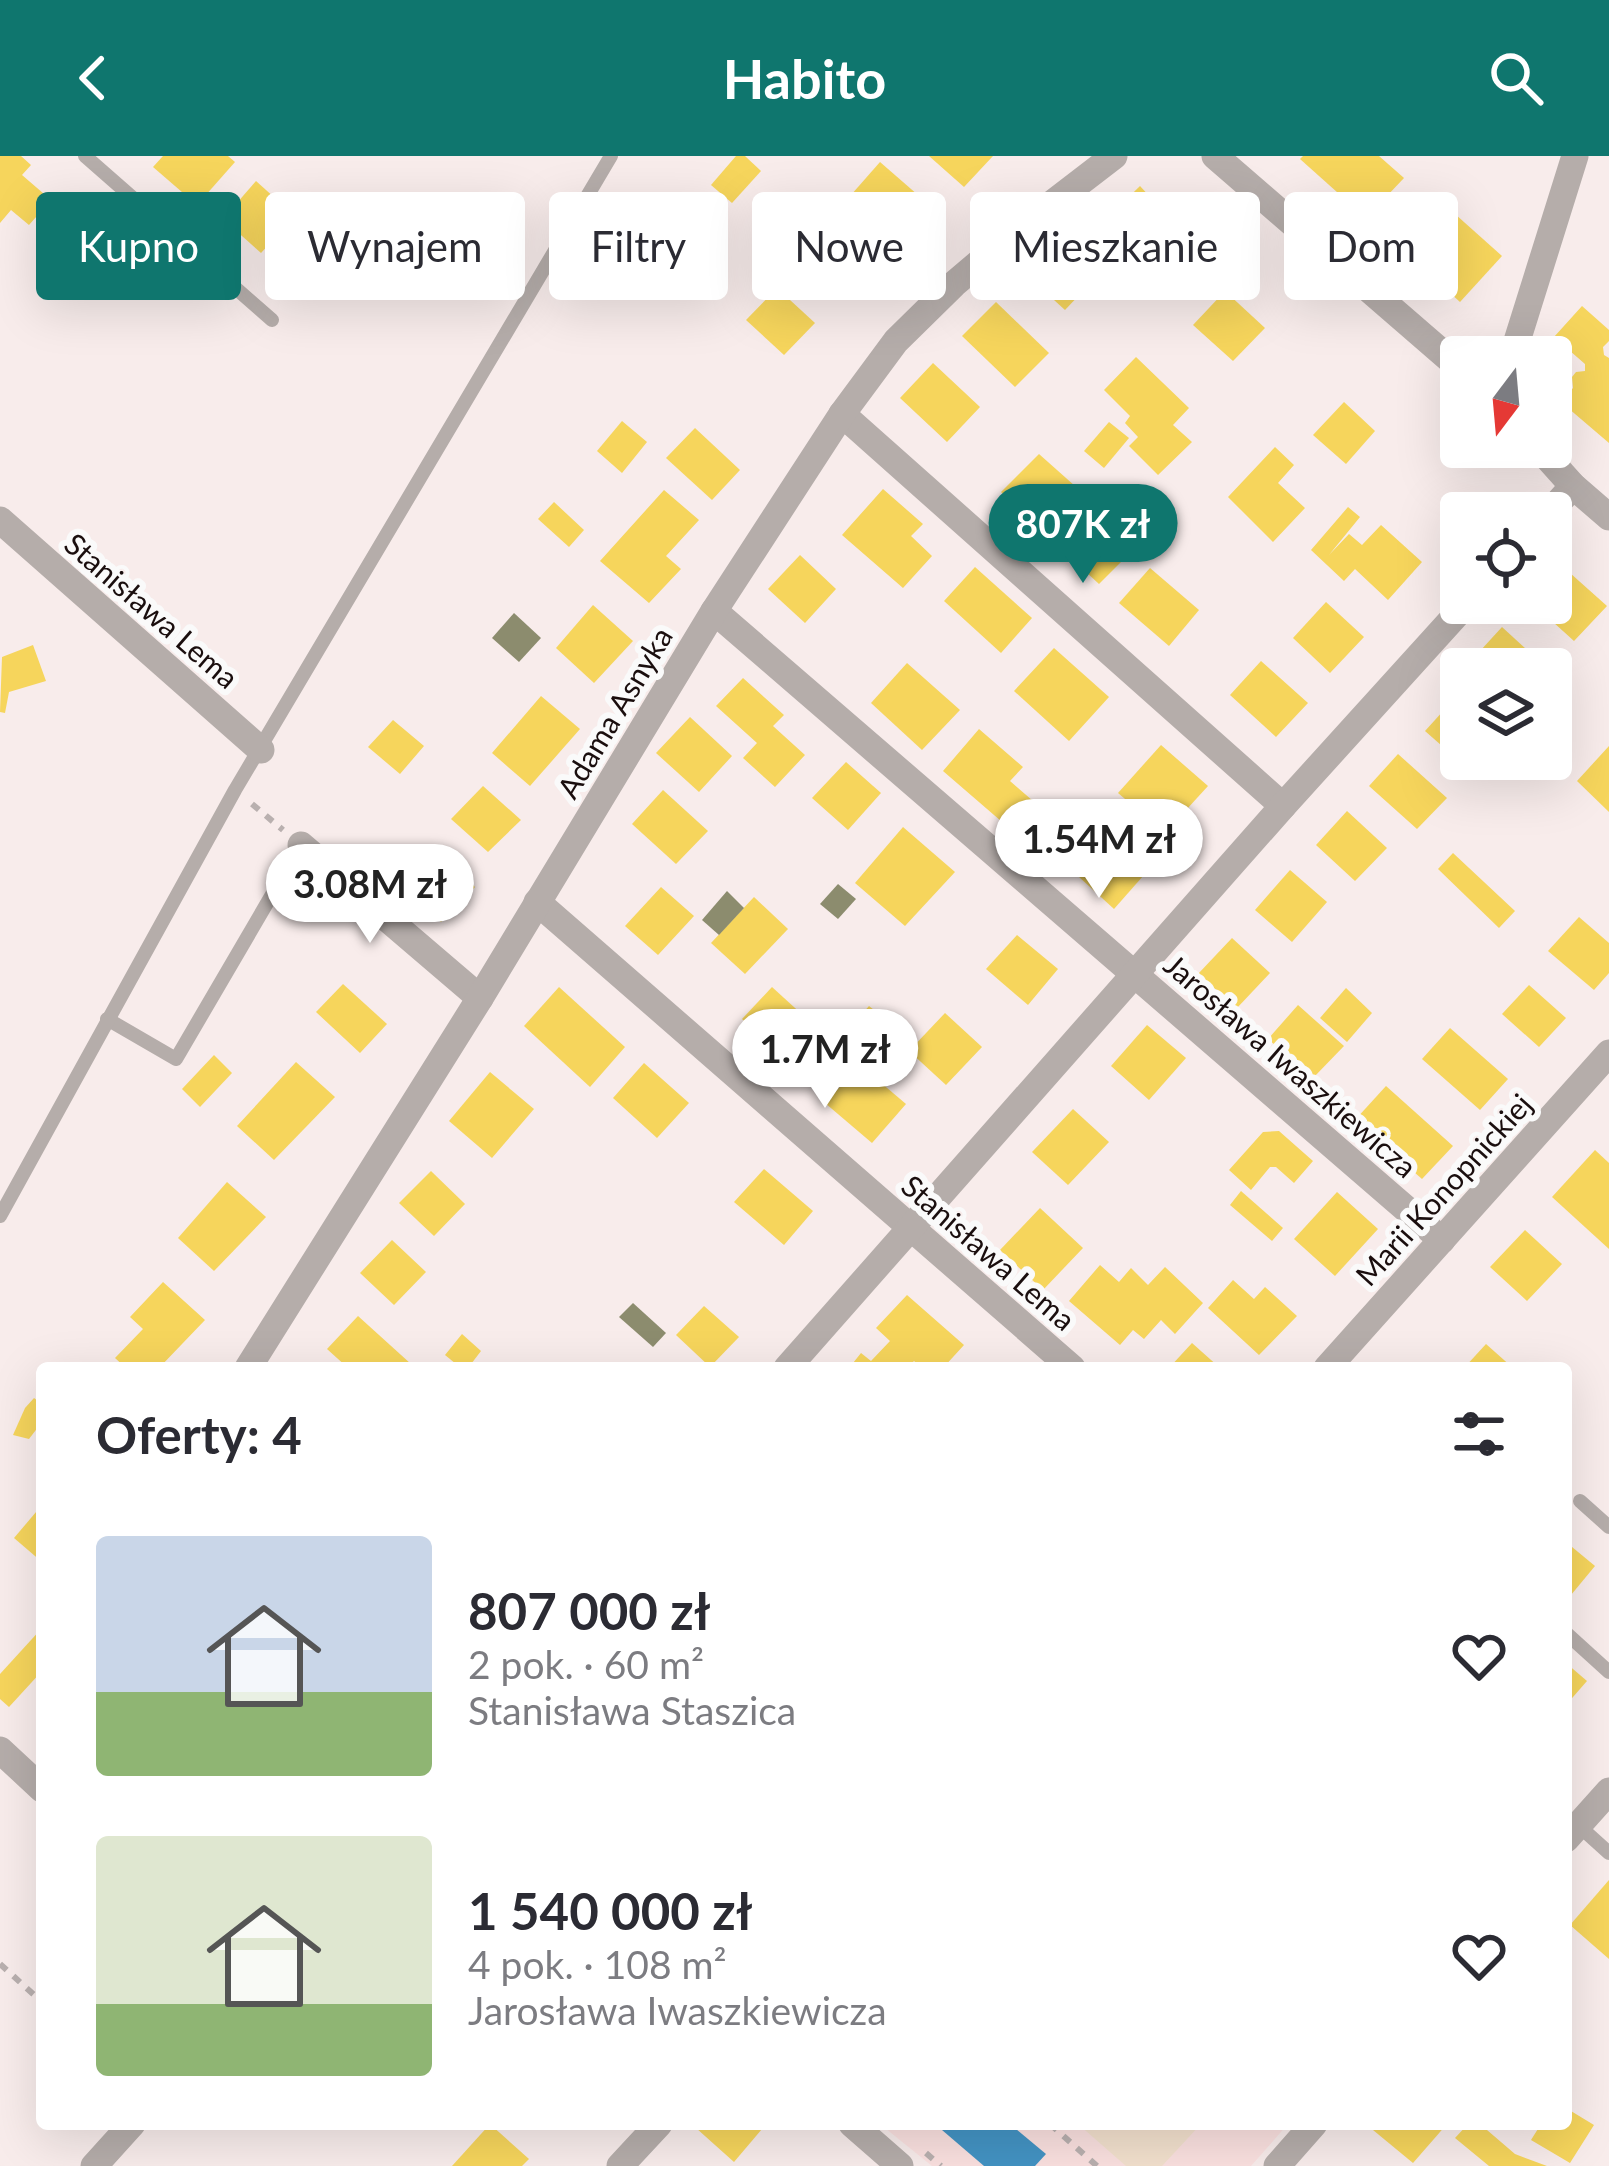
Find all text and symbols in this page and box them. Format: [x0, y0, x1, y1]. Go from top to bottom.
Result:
icon: back [60, 45, 126, 111]
icon: search [1483, 45, 1549, 111]
text: Habito [723, 46, 886, 111]
chip: Kupno [36, 192, 241, 300]
chip: Wynajem [265, 192, 525, 300]
chip: Filtry [549, 192, 728, 300]
chip: Nowe [752, 192, 946, 300]
chip: Mieszkanie [970, 192, 1260, 300]
chip: Dom [1284, 192, 1458, 300]
north arrow [1440, 336, 1572, 468]
map controls [1440, 336, 1572, 780]
pin: 807K zł [972, 484, 1194, 586]
button: locate [1440, 492, 1572, 624]
text: 807K zł [1016, 500, 1150, 546]
street label: Stanisława Lema [58, 525, 246, 695]
street label: Adama Asnyka [549, 620, 679, 804]
button: layers [1440, 648, 1572, 780]
pin: 1.54M zł [975, 799, 1223, 901]
text: 1.54M zł [1022, 815, 1176, 861]
pin: 3.08M zł [246, 844, 494, 946]
text: 3.08M zł [293, 860, 447, 906]
street label: Jarosława Iwaszkiewicza [1158, 946, 1424, 1184]
pin: 1.7M zł [714, 1009, 936, 1111]
text: 1.7M zł [759, 1025, 891, 1071]
street label: Marii Konopnickiej [1348, 1086, 1538, 1292]
street label: Stanisława Lema [895, 1167, 1083, 1337]
icon: filters [1446, 1401, 1512, 1467]
text: Oferty: 4 [96, 1404, 302, 1465]
text: 807 000 zł [468, 1580, 711, 1641]
icon: home [192, 1584, 336, 1728]
icon: heart [1446, 1623, 1512, 1689]
text: 2 pok. · 60 m² [468, 1641, 704, 1687]
text: Stanisława Staszica [468, 1687, 796, 1733]
text: 1 540 000 zł [468, 1880, 752, 1941]
icon: home [192, 1884, 336, 2028]
icon: heart [1446, 1923, 1512, 1989]
text: 4 pok. · 108 m² [468, 1941, 727, 1987]
text: Jarosława Iwaszkiewicza [468, 1987, 887, 2033]

